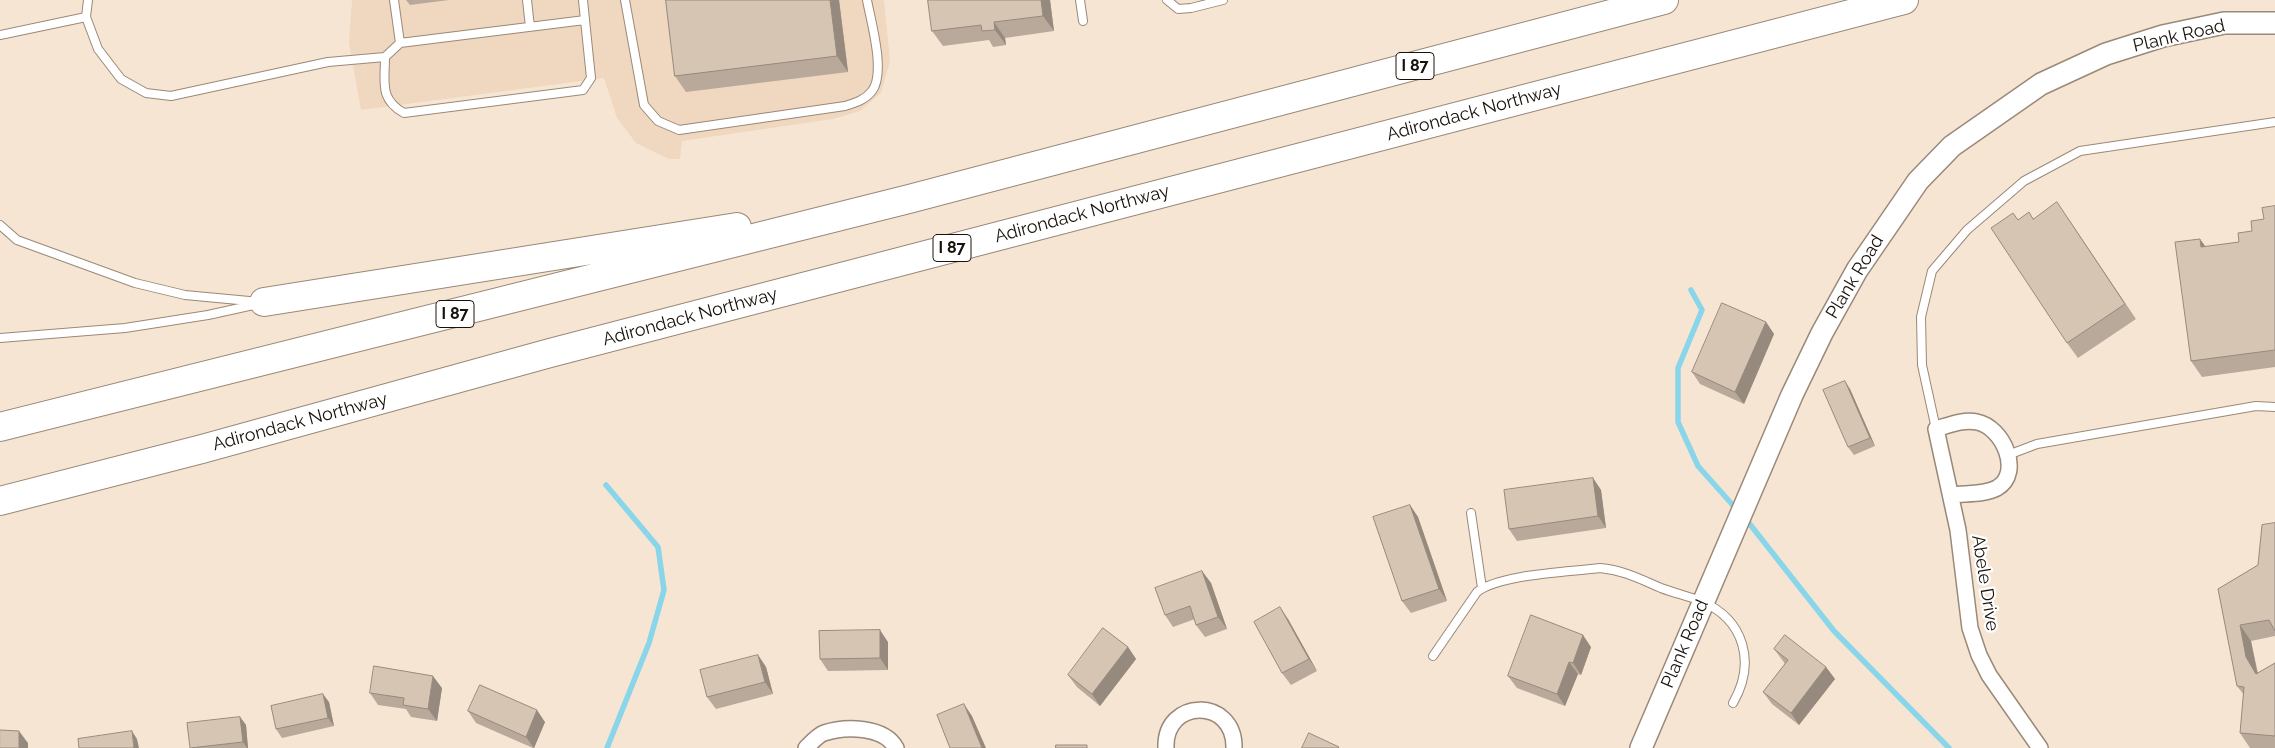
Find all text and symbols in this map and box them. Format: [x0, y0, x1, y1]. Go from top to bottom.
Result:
street label: Plank Road [2131, 15, 2227, 57]
road number: I 87 [1396, 52, 1434, 80]
street label: Adirondack Northway [1384, 78, 1564, 146]
street label: Adirondack Northway [992, 180, 1172, 248]
street label: Plank Road [1822, 231, 1888, 323]
road number: I 87 [933, 234, 971, 262]
street label: Adirondack Northway [600, 283, 780, 351]
road number: I 87 [436, 300, 474, 328]
street label: Adirondack Northway [210, 388, 390, 456]
street label: Abele Drive [1967, 533, 2003, 633]
street label: Plank Road [1657, 597, 1713, 691]

